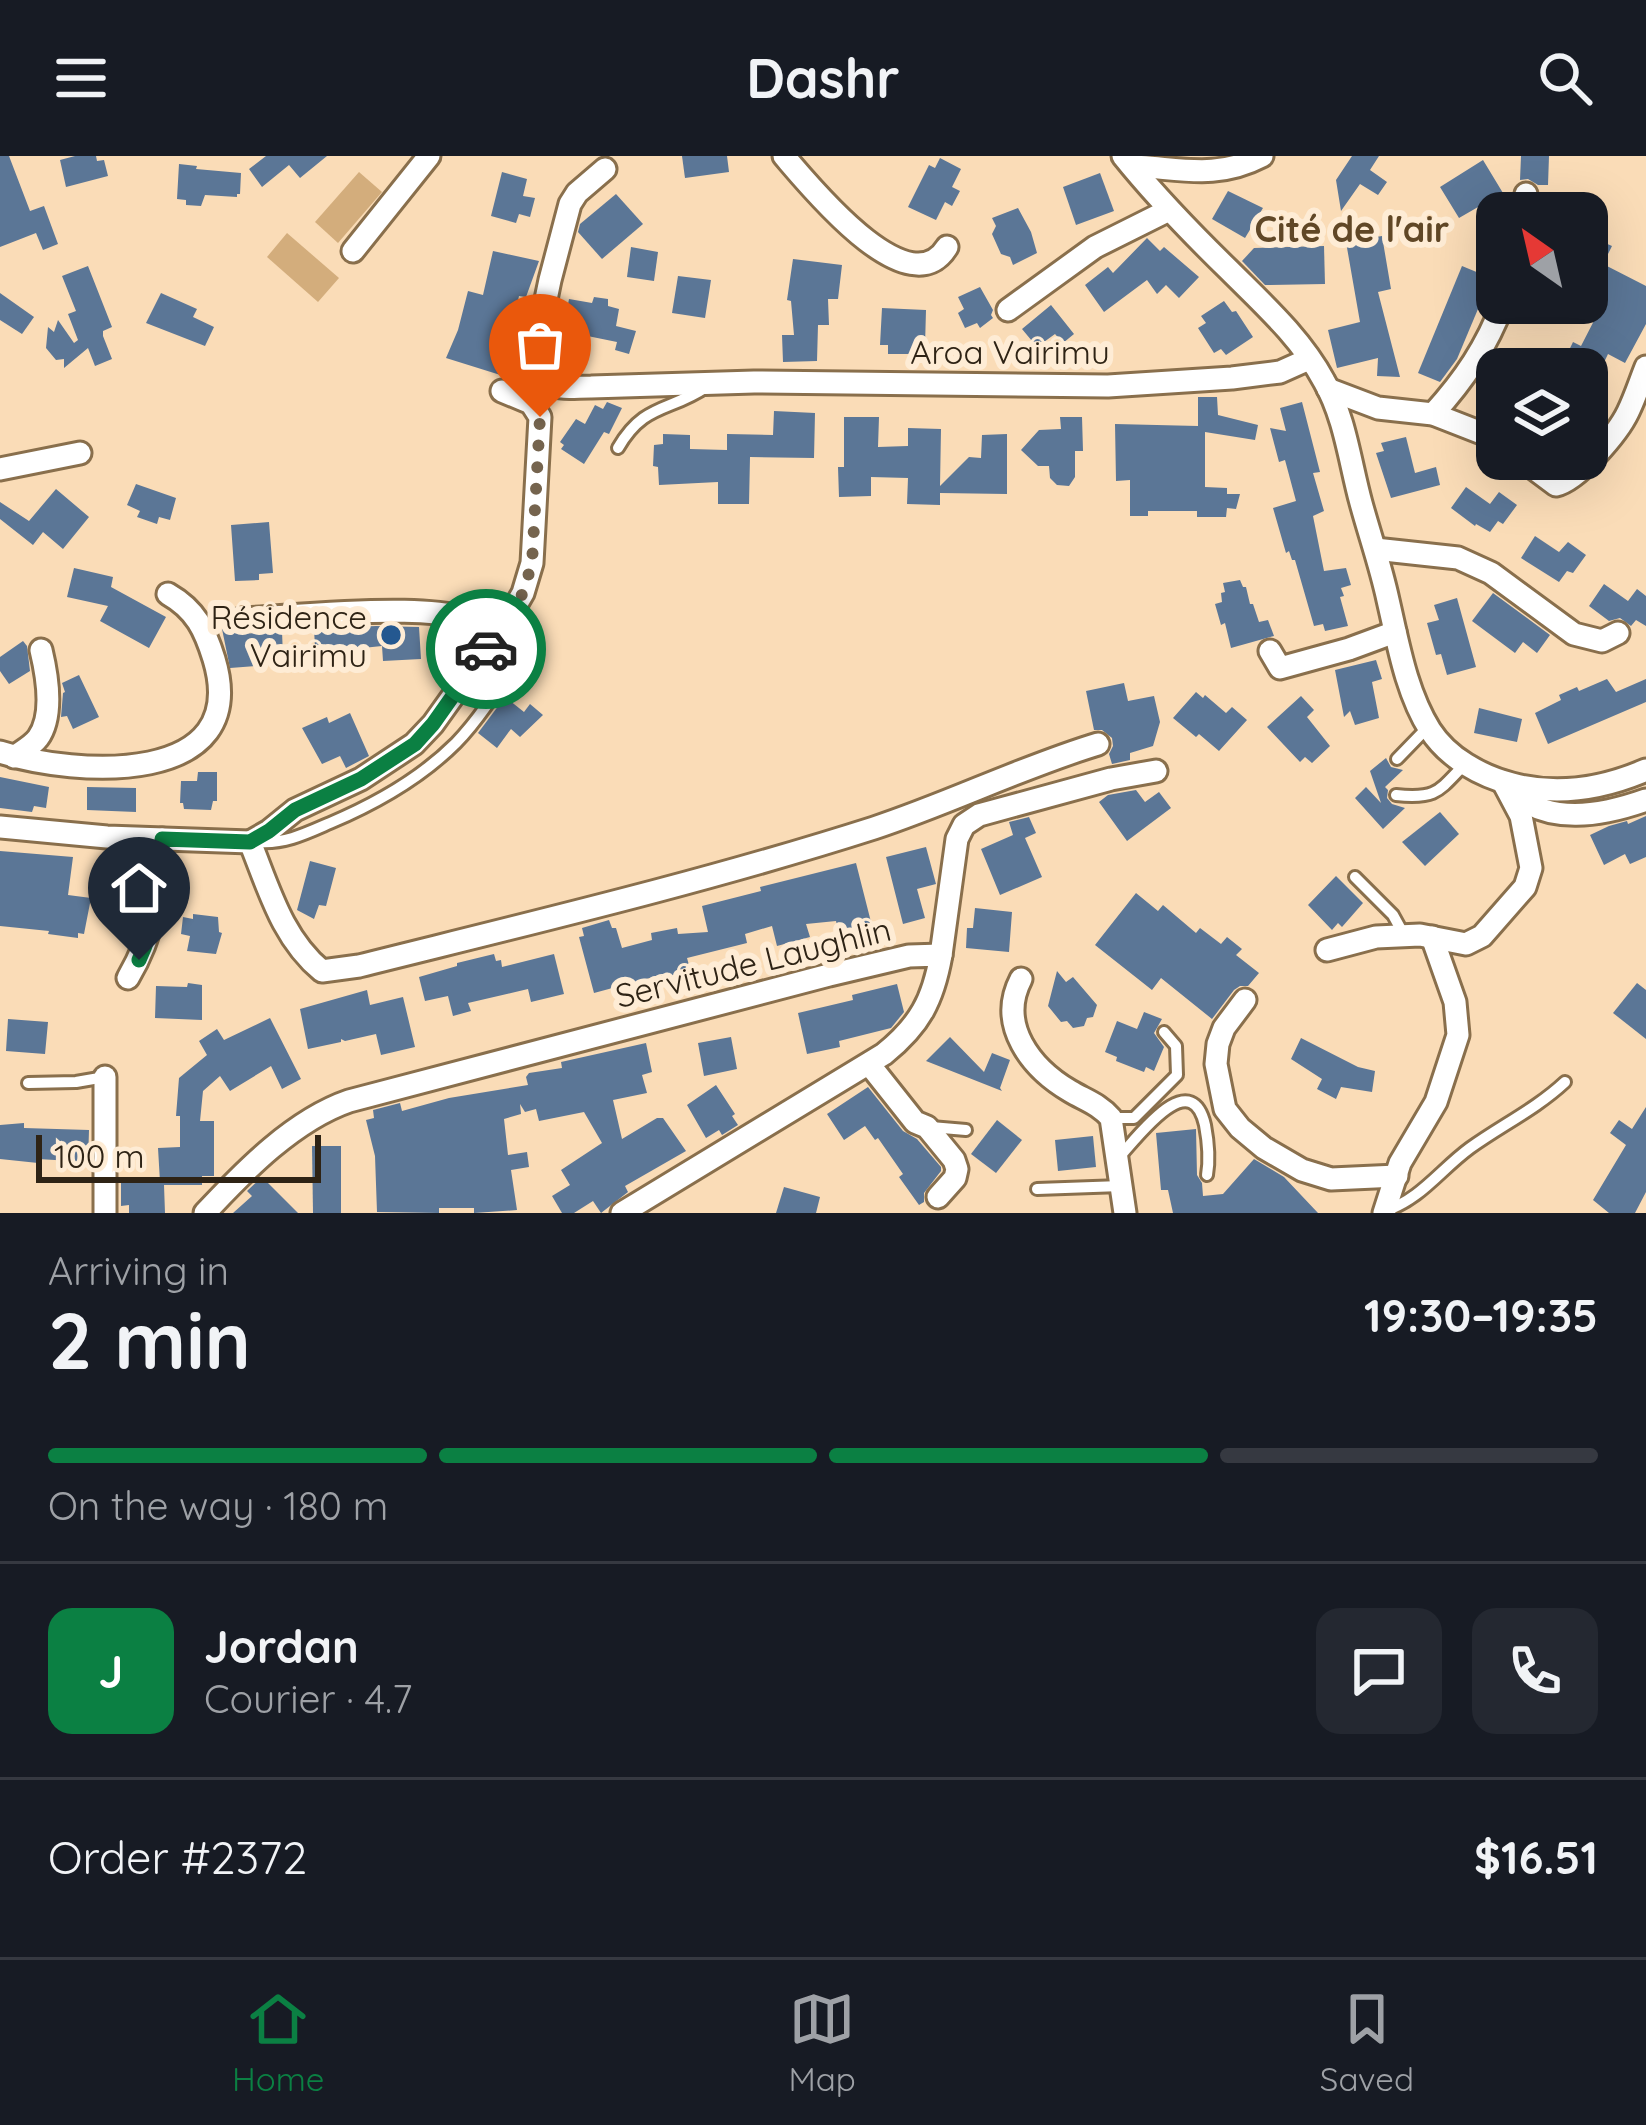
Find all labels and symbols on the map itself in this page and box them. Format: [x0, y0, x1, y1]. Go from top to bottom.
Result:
north arrow [1476, 192, 1608, 324]
district label: Cité de l'air [1255, 206, 1449, 251]
pin [489, 294, 591, 417]
street label: Aroa Vairimu [910, 331, 1110, 372]
courier [426, 589, 546, 709]
place label: Résidence Vairimu [210, 596, 367, 675]
marker: Résidence Vairimu [378, 622, 404, 648]
pin [88, 837, 190, 960]
street label: Servitude Laughlin [611, 908, 895, 1016]
scale bar [36, 1129, 321, 1182]

